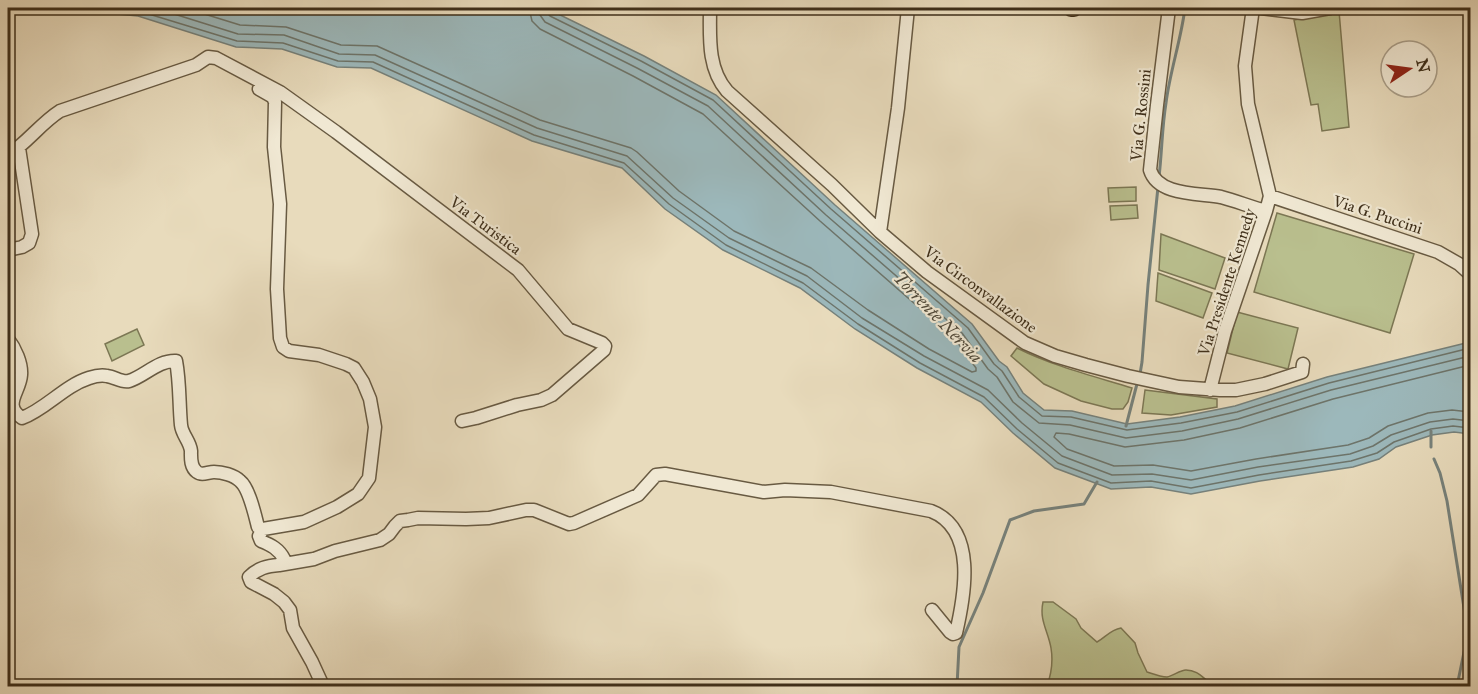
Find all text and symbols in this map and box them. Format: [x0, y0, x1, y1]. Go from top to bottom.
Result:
north arrow [1379, 39, 1439, 99]
text: N [1412, 57, 1434, 75]
street label: Via G. Rossini [1126, 67, 1155, 163]
street label: Via G. Puccini [1330, 191, 1425, 238]
street label: Via Turistica [445, 192, 525, 259]
street label: Via Presidente Kennedy [1193, 206, 1259, 359]
street label: Via Circonvallazione [920, 241, 1041, 337]
water label: Torrente Nervia [889, 267, 987, 368]

